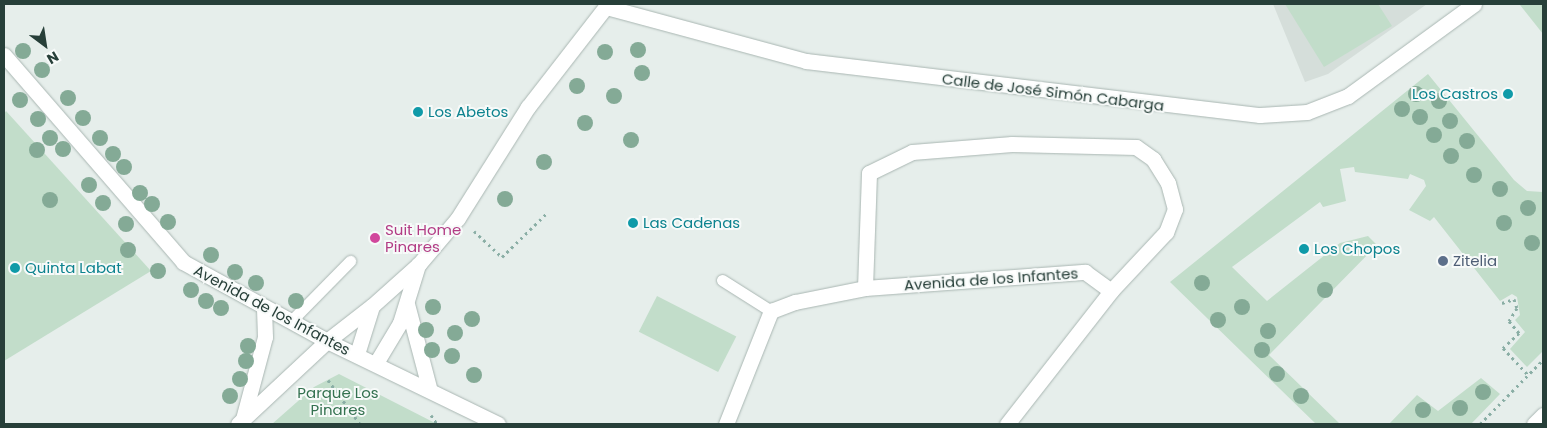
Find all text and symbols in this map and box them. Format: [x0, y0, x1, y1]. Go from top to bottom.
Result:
north arrow [20, 20, 70, 70]
text: N [43, 47, 62, 69]
street label: Calle de José Simón Cabarga [941, 69, 1165, 115]
place label: Los Castros [1412, 85, 1498, 103]
marker: Los Castros [1502, 88, 1514, 100]
place label: Los Abetos [428, 103, 508, 121]
marker: Los Abetos [412, 106, 424, 118]
place label: Las Cadenas [643, 214, 740, 232]
marker: Las Cadenas [627, 217, 639, 229]
place label: Suit Home Pinares [385, 220, 461, 255]
marker: Suit Home Pinares [369, 232, 381, 244]
place label: Los Chopos [1314, 240, 1400, 258]
marker: Los Chopos [1298, 243, 1310, 255]
place label: Zitelia [1453, 252, 1497, 270]
marker: Zitelia [1437, 255, 1449, 267]
place label: Quinta Labat [25, 259, 122, 277]
street label: Avenida de los Infantes [191, 261, 353, 359]
marker: Quinta Labat [9, 262, 21, 274]
street label: Avenida de los Infantes [903, 264, 1079, 294]
park label: Parque Los Pinares [297, 383, 379, 418]

